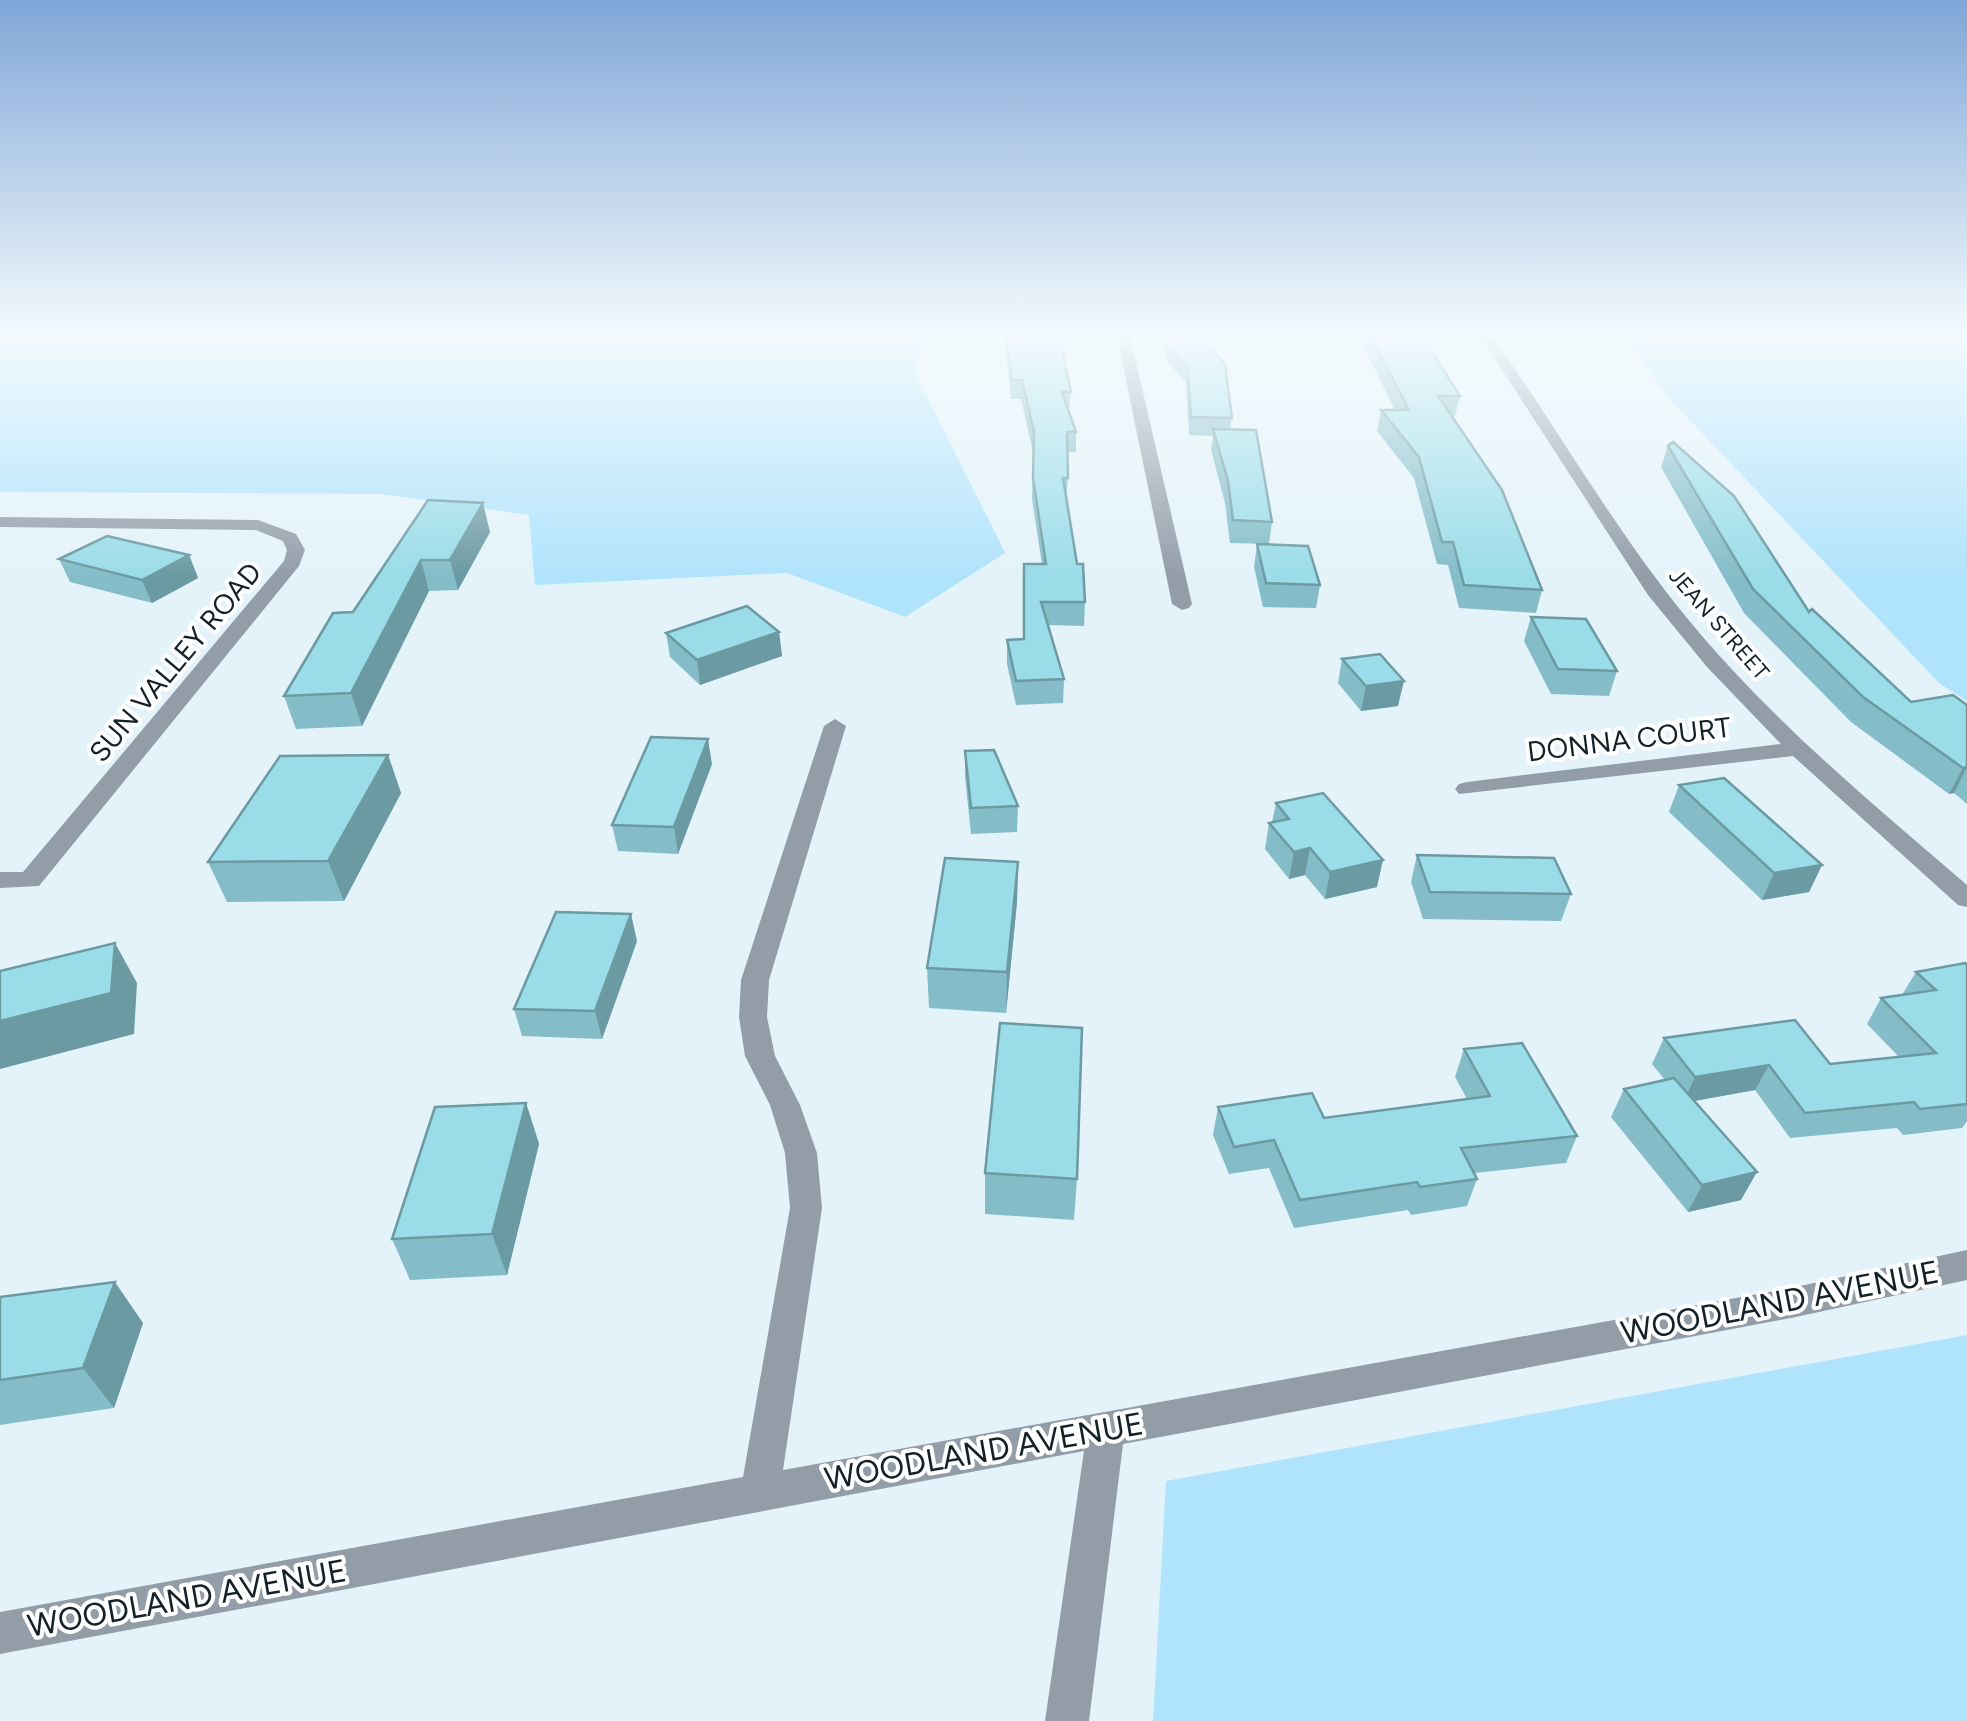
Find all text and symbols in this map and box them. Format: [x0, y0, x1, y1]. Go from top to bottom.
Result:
street label: SUN VALLEY ROAD [82, 555, 268, 769]
street label: JEAN STREET [1663, 563, 1775, 685]
street label: DONNA COURT [1525, 710, 1733, 768]
street label: WOODLAND AVENUE [1618, 1253, 1942, 1351]
street label: WOODLAND AVENUE [822, 1404, 1146, 1498]
street label: WOODLAND AVENUE [25, 1551, 349, 1645]

